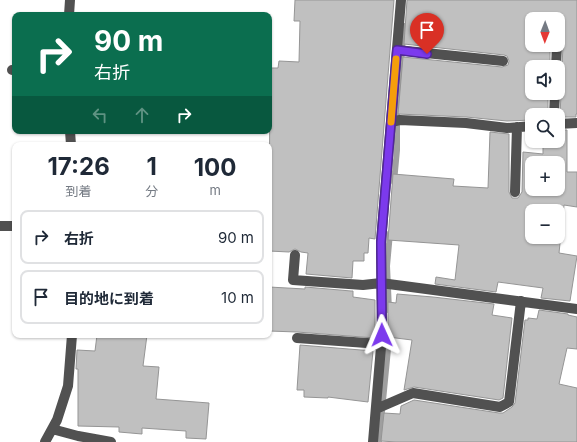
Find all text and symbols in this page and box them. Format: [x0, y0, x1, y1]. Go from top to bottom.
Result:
north arrow [525, 12, 565, 52]
map controls [525, 12, 565, 244]
pin [410, 13, 444, 54]
icon: arrive [416, 19, 438, 41]
text: 90 m [94, 24, 163, 58]
icon: right [28, 28, 80, 80]
button: sound [525, 60, 565, 100]
text: 右折 [94, 62, 130, 83]
icon: left [89, 104, 111, 126]
icon: ahead [131, 104, 153, 126]
icon: right [173, 104, 195, 126]
button: search [525, 108, 565, 148]
text: 17:26 [48, 152, 110, 181]
text: 1 [147, 152, 157, 181]
text: 100 [194, 153, 236, 182]
button: + [525, 156, 565, 196]
text: m [209, 182, 221, 198]
text: 到着 [66, 183, 92, 199]
text: 分 [145, 183, 158, 199]
button: − [525, 204, 565, 244]
icon: right [30, 226, 52, 248]
text: 90 m [218, 228, 254, 247]
text: 右折 [64, 229, 94, 248]
icon: arrive [30, 286, 52, 308]
text: 10 m [221, 288, 254, 307]
text: 目的地に到着 [64, 289, 154, 308]
position arrow [361, 314, 403, 356]

